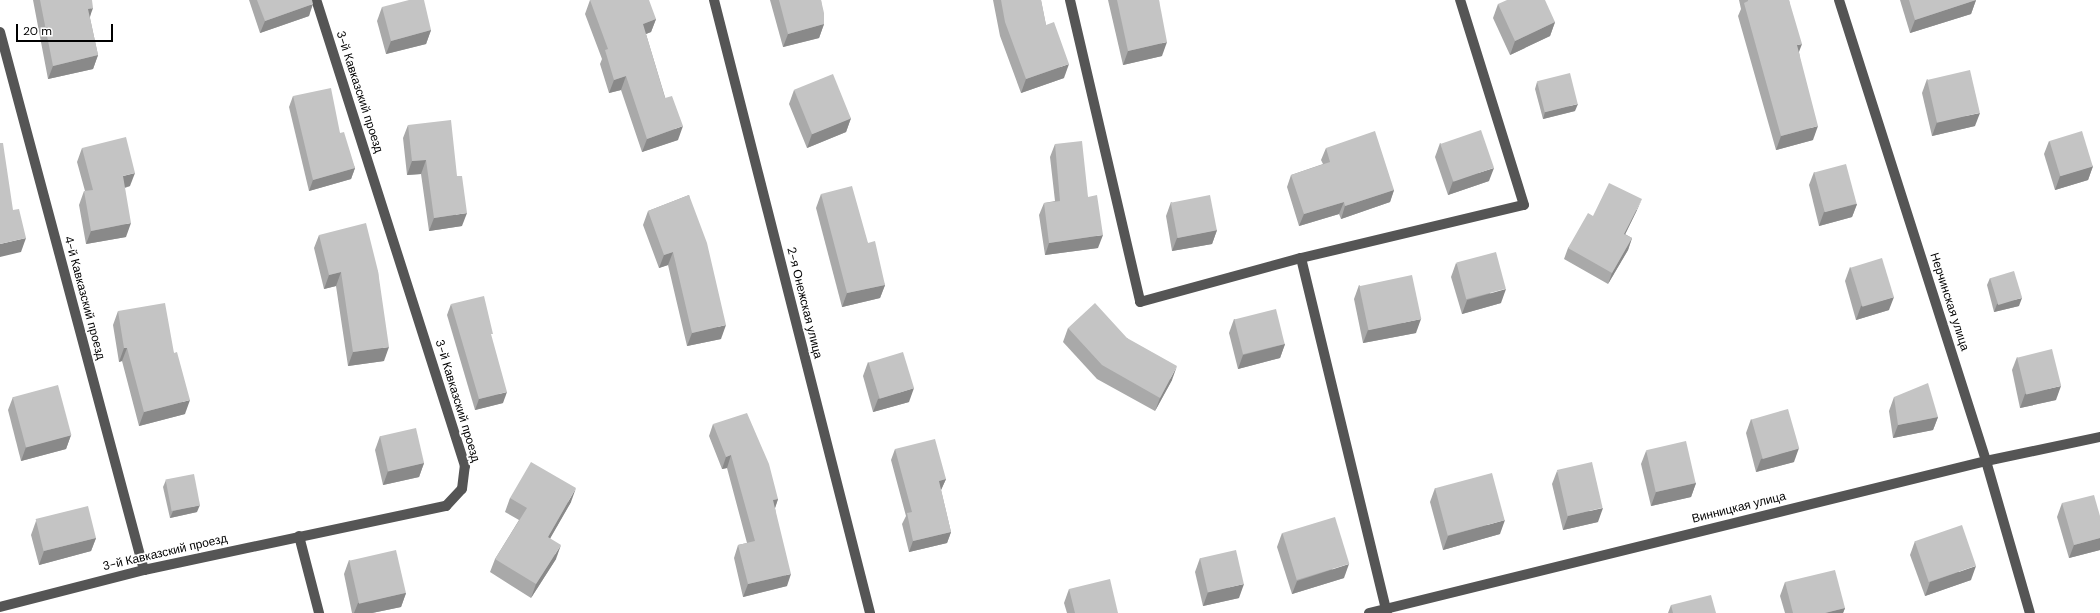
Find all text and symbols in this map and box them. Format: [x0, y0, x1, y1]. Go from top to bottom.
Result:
scale bar [18, 16, 115, 42]
text: 20 m [23, 23, 52, 39]
street label: 3-й Кавказский проезд [332, 29, 386, 155]
street label: 4-й Кавказский проезд [61, 235, 107, 361]
street label: 2-я Онежская улица [783, 246, 825, 360]
street label: Нерчинская улица [1926, 251, 1972, 353]
street label: 3-й Кавказский проезд [432, 338, 482, 464]
street label: Винницкая улица [1690, 489, 1788, 527]
street label: 3-й Кавказский проезд [101, 532, 229, 574]

